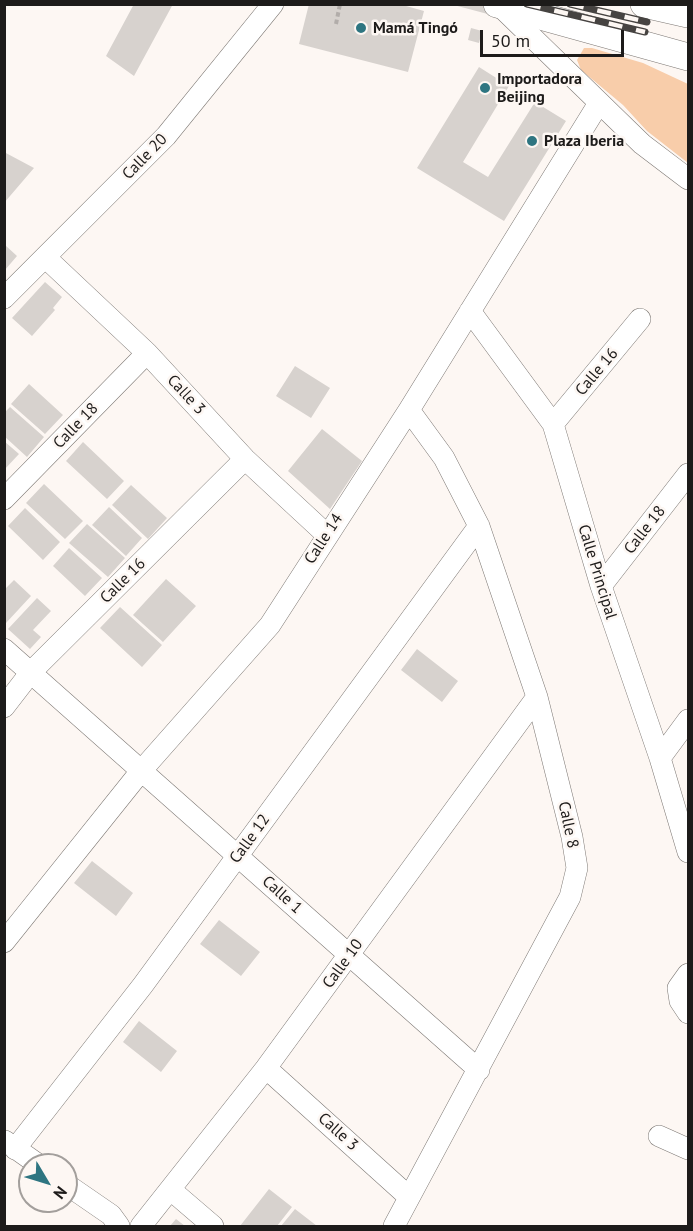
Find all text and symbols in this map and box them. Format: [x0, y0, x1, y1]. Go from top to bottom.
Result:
place label: Mamá Tingó [373, 18, 458, 38]
scale bar [483, 18, 627, 56]
marker: Mamá Tingó [354, 21, 368, 35]
text: 50 m [491, 29, 530, 52]
place label: Importadora Beijing [497, 69, 582, 107]
marker: Importadora Beijing [478, 81, 492, 95]
street label: Calle 20 [119, 130, 171, 184]
place label: Plaza Iberia [544, 131, 624, 151]
marker: Plaza Iberia [525, 134, 539, 148]
street label: Calle 16 [572, 344, 622, 400]
street label: Calle 3 [163, 371, 209, 419]
street label: Calle 18 [50, 399, 102, 453]
street label: Calle 18 [620, 502, 670, 558]
street label: Calle 14 [301, 510, 347, 568]
street label: Calle Principal [573, 522, 621, 622]
street label: Calle 16 [96, 554, 150, 608]
street label: Calle 8 [554, 800, 582, 850]
street label: Calle 12 [226, 811, 274, 867]
street label: Calle 1 [258, 872, 306, 918]
street label: Calle 10 [319, 936, 367, 992]
street label: Calle 3 [314, 1109, 362, 1155]
north arrow [18, 1153, 78, 1213]
text: N [49, 1183, 72, 1203]

